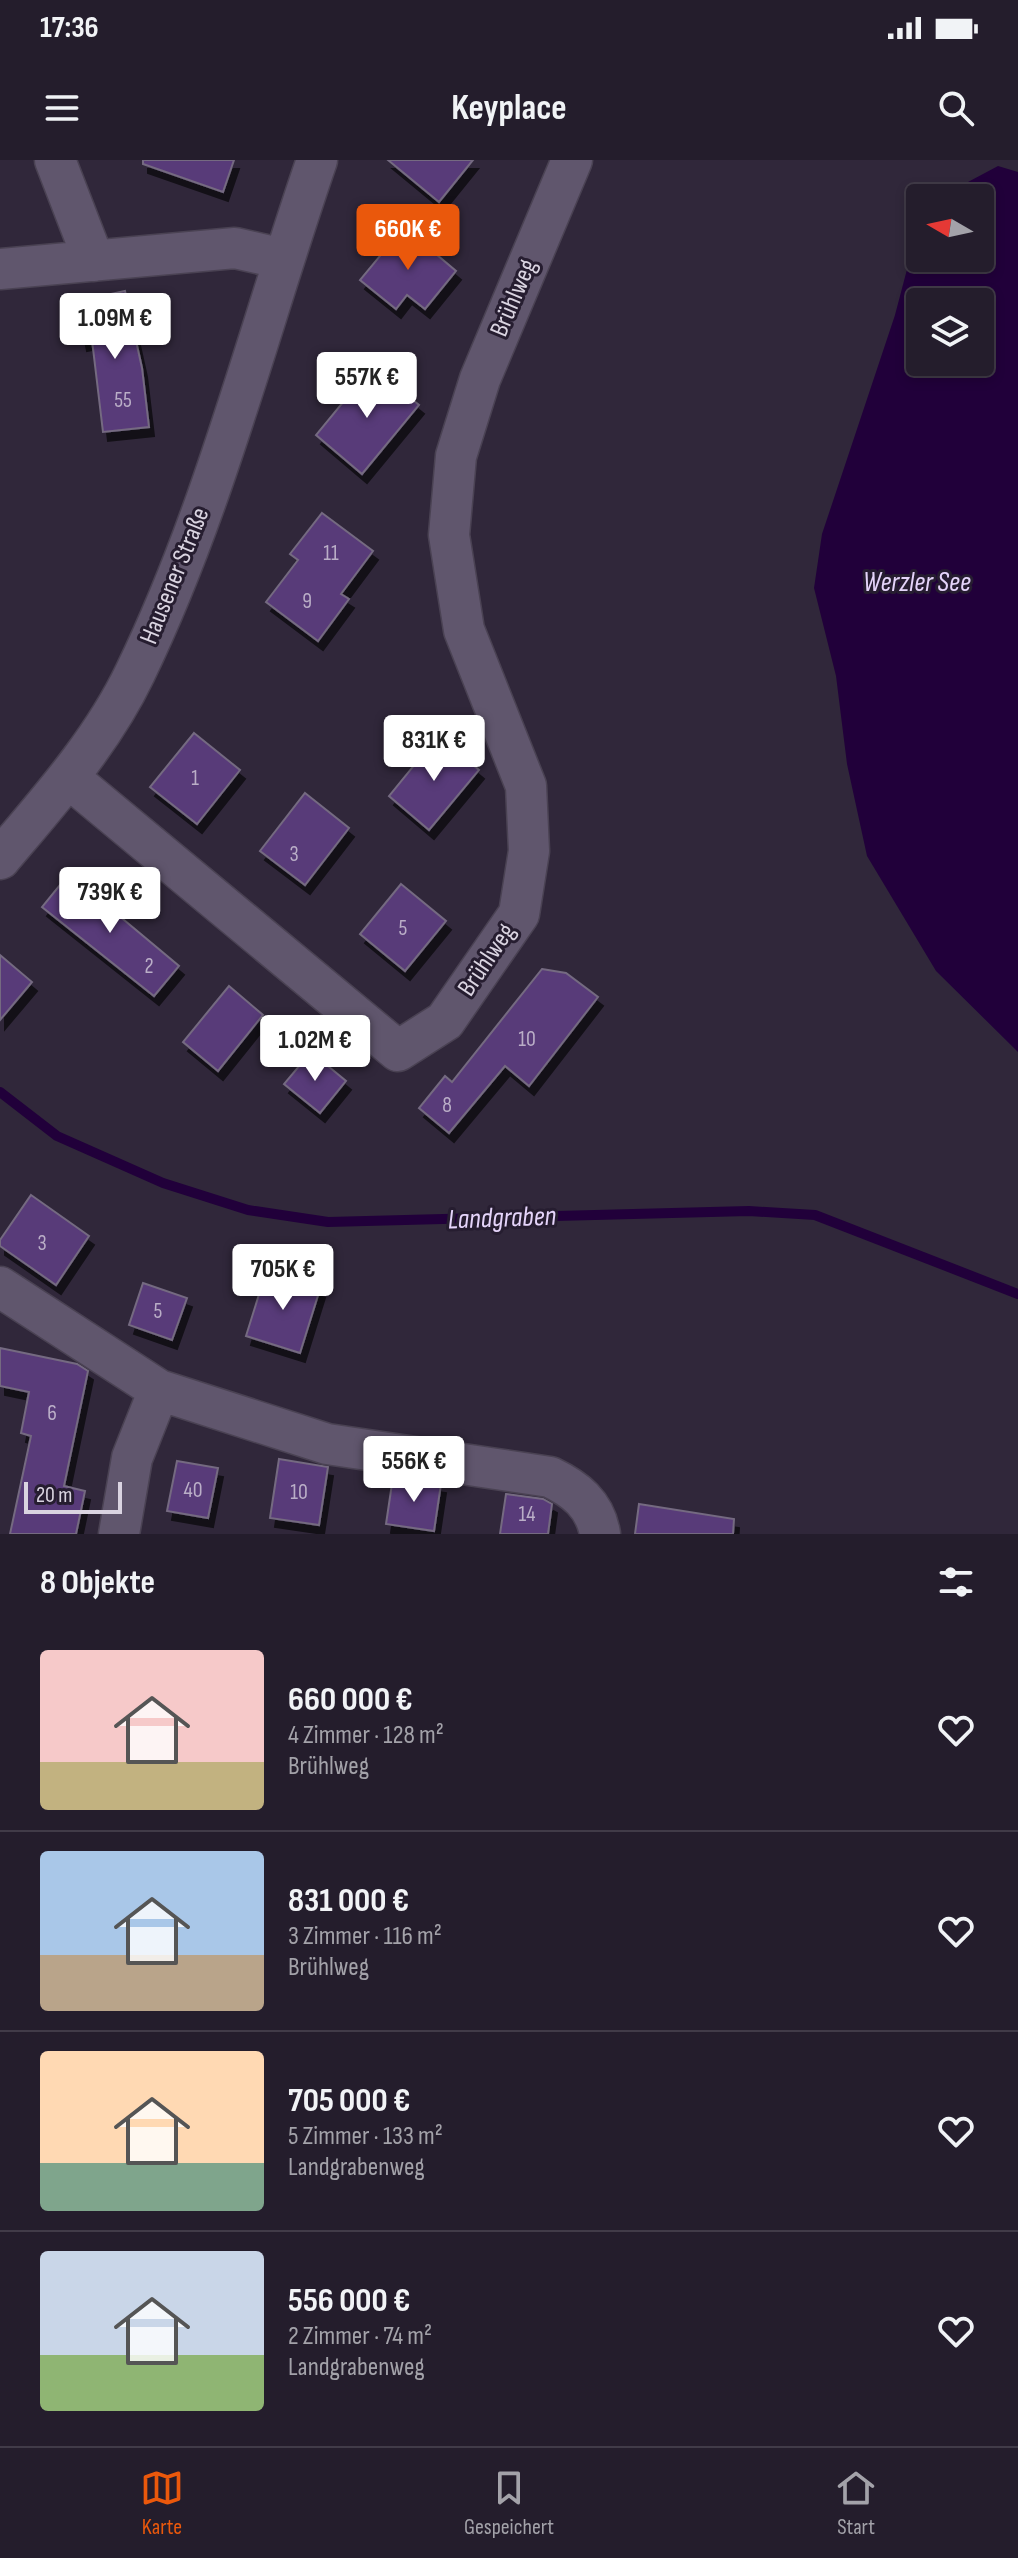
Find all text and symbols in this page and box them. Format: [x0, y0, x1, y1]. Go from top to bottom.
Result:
text: 17:36 [40, 10, 99, 46]
icon: menu [40, 86, 84, 130]
icon: search [934, 86, 978, 130]
text: Keyplace [451, 87, 567, 130]
north arrow [906, 184, 994, 272]
map controls [906, 184, 994, 376]
pin: 660K € [343, 204, 473, 272]
text: 660K € [374, 214, 442, 245]
street label: Brühlweg [484, 255, 544, 341]
button: layers [906, 288, 994, 376]
pin: 1.09M € [41, 293, 189, 361]
text: 1.09M € [78, 303, 152, 334]
pin: 557K € [302, 352, 432, 420]
text: 557K € [335, 362, 399, 393]
house number: 55 [114, 387, 132, 414]
street label: Hausener Straße [134, 503, 216, 649]
house number: 11 [323, 540, 339, 567]
water label: Werzler See [863, 566, 971, 599]
house number: 9 [302, 588, 312, 615]
pin: 831K € [369, 715, 499, 783]
text: 831K € [402, 725, 466, 756]
house number: 1 [191, 765, 199, 792]
house number: 3 [289, 841, 299, 868]
pin: 739K € [45, 867, 175, 935]
text: 739K € [77, 877, 143, 908]
house number: 5 [399, 915, 408, 942]
street label: Brühlweg [451, 918, 523, 1002]
house number: 2 [144, 953, 154, 980]
pin: 1.02M € [241, 1015, 389, 1083]
text: 1.02M € [278, 1025, 352, 1056]
house number: 10 [518, 1026, 536, 1053]
house number: 8 [442, 1092, 452, 1119]
water label: Landgraben [447, 1200, 557, 1236]
house number: 3 [37, 1230, 47, 1257]
pin: 705K € [218, 1244, 348, 1312]
text: 705K € [250, 1254, 316, 1285]
house number: 5 [154, 1298, 163, 1325]
house number: 6 [47, 1400, 57, 1427]
pin: 556K € [349, 1436, 479, 1504]
text: 556K € [381, 1446, 447, 1477]
house number: 40 [183, 1477, 203, 1504]
scale bar [24, 1478, 122, 1514]
house number: 10 [290, 1479, 308, 1506]
text: 20 m [36, 1482, 73, 1509]
house number: 14 [519, 1501, 535, 1528]
icon: filters [934, 1560, 978, 1604]
text: 8 Objekte [40, 1562, 155, 1603]
text: 660 000 € [288, 1679, 413, 1720]
icon: home [104, 1682, 200, 1778]
icon: heart [934, 1708, 978, 1752]
text: 4 Zimmer · 128 m² [288, 1720, 444, 1751]
text: Brühlweg [288, 1751, 369, 1782]
text: 831 000 € [288, 1880, 409, 1921]
icon: home [104, 1883, 200, 1979]
icon: heart [934, 1909, 978, 1953]
text: 3 Zimmer · 116 m² [288, 1921, 442, 1952]
text: Brühlweg [288, 1952, 369, 1983]
text: 705 000 € [288, 2080, 410, 2121]
icon: home [104, 2083, 200, 2179]
icon: heart [934, 2109, 978, 2153]
text: 5 Zimmer · 133 m² [288, 2121, 443, 2152]
text: Landgrabenweg [288, 2152, 425, 2183]
text: 556 000 € [288, 2280, 410, 2321]
icon: home [104, 2283, 200, 2379]
icon: heart [934, 2309, 978, 2353]
text: 2 Zimmer · 74 m² [288, 2321, 432, 2352]
text: Landgrabenweg [288, 2352, 425, 2383]
tab: Karte [140, 2466, 184, 2541]
tab: Gespeichert [464, 2466, 554, 2541]
tab: Start [834, 2466, 878, 2541]

